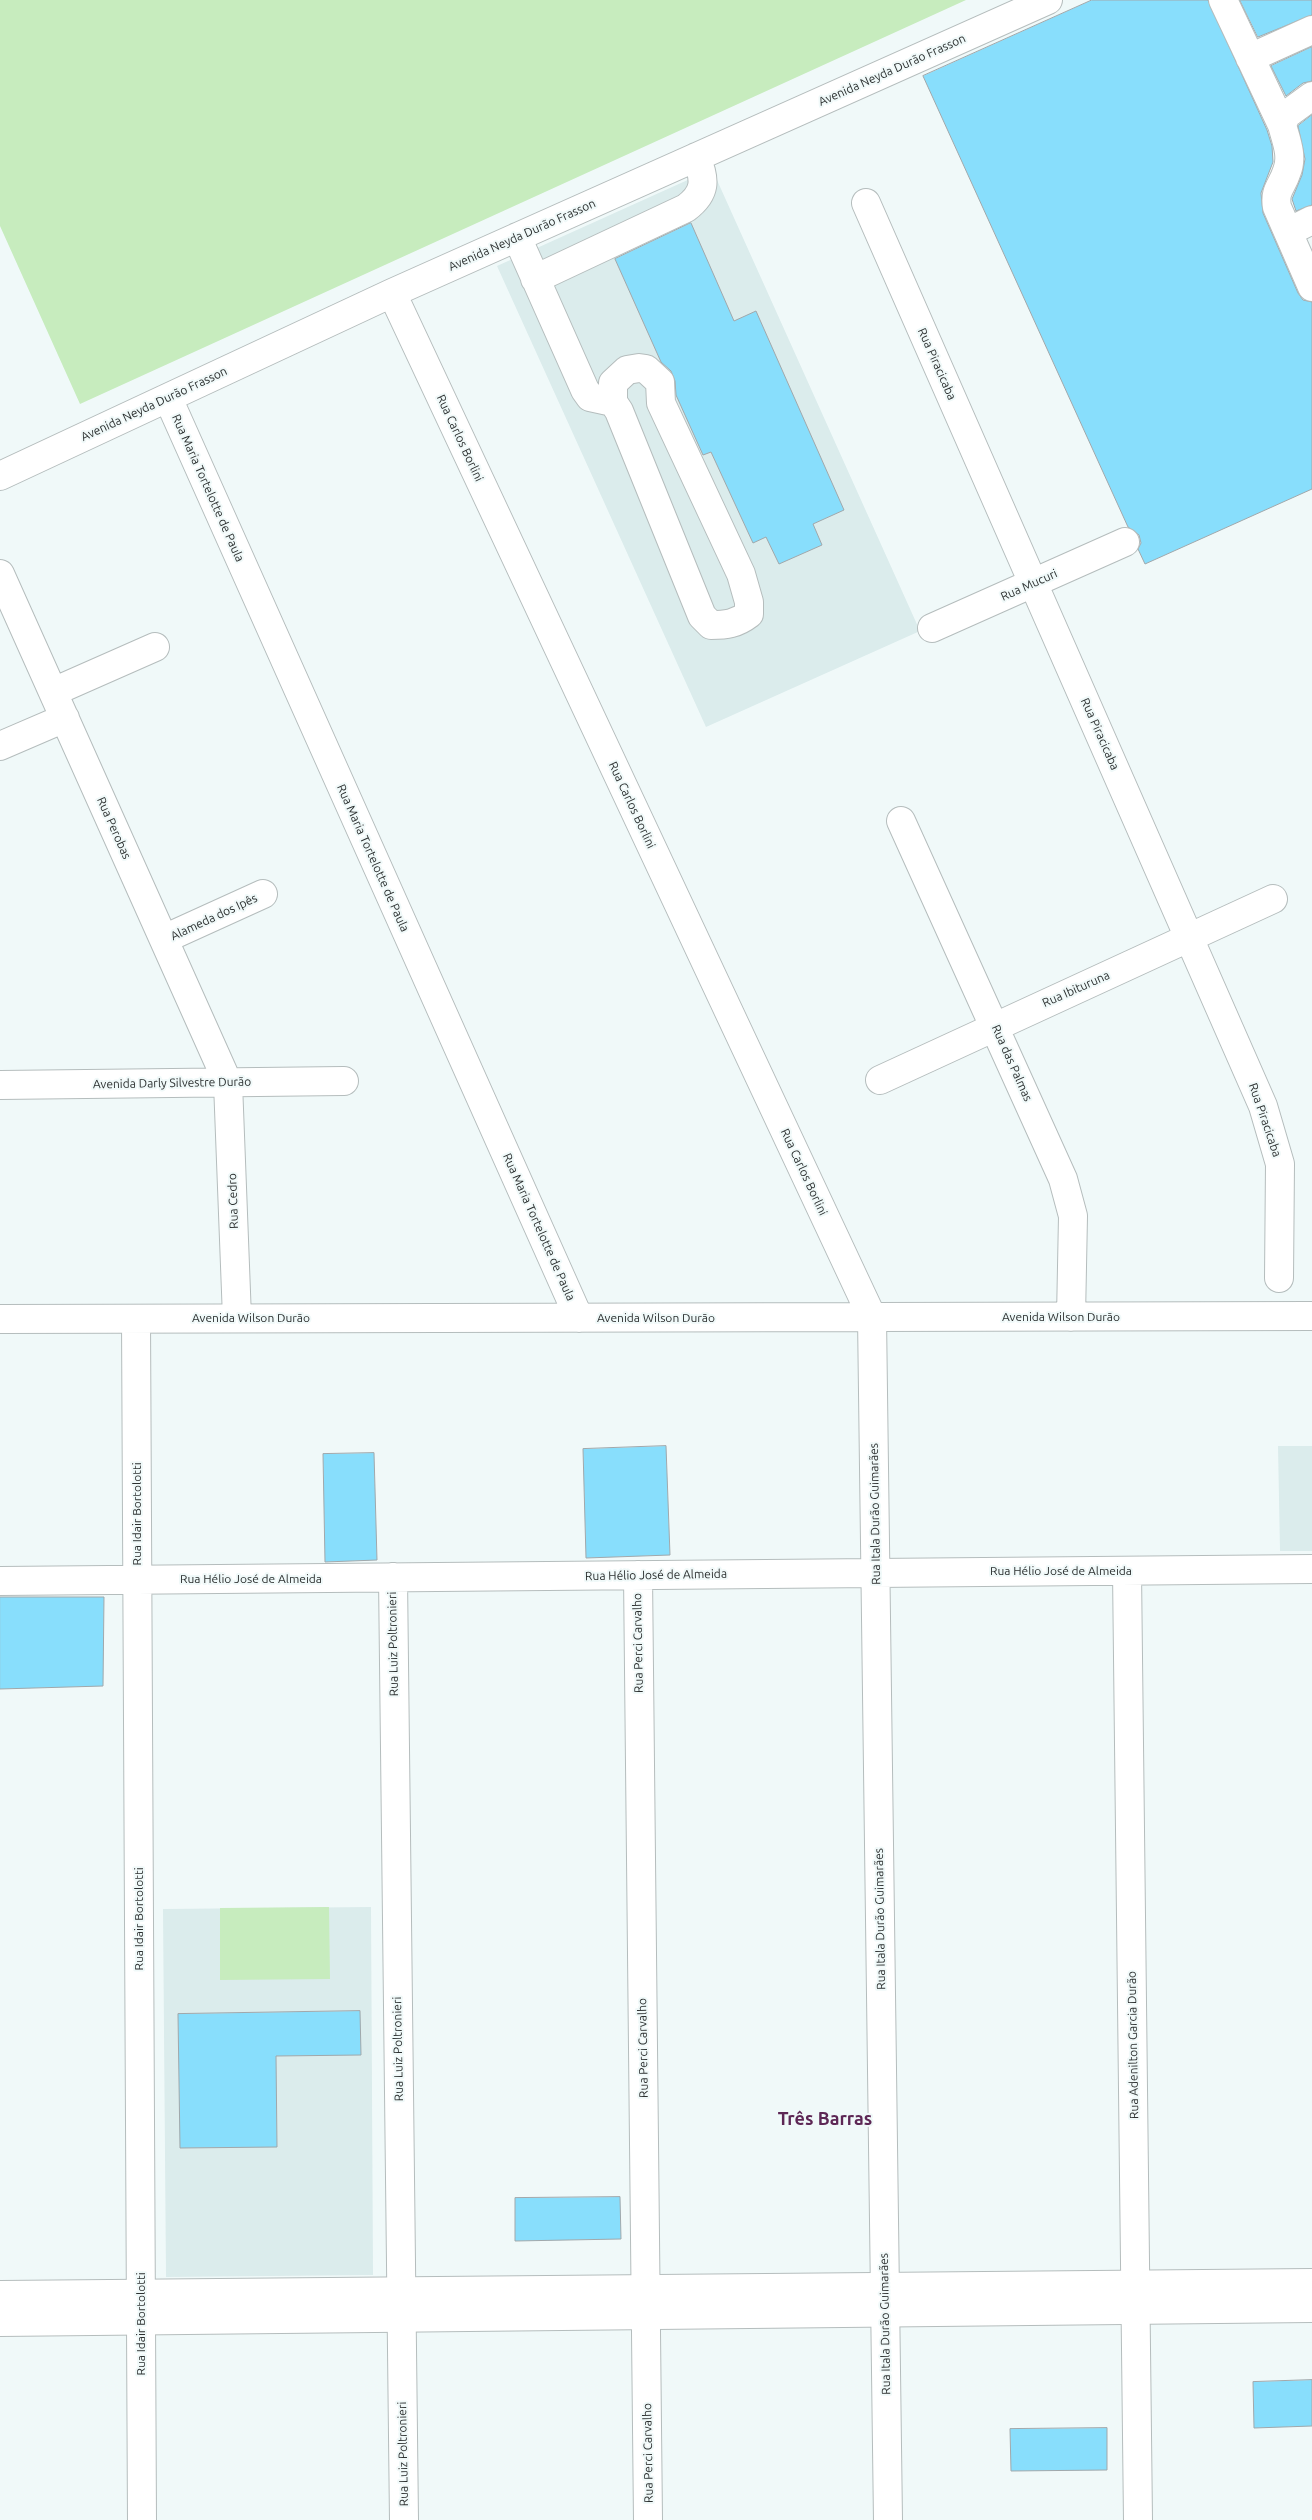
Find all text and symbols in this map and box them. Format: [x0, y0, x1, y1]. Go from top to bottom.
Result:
street label: Avenida Neyda Durão Frasson [816, 31, 968, 109]
street label: Avenida Neyda Durão Frasson [446, 196, 598, 274]
street label: Rua Piracicaba [915, 326, 959, 402]
street label: Avenida Neyda Durão Frasson [79, 364, 229, 444]
street label: Rua Carlos Borlini [434, 392, 486, 484]
street label: Rua Maria Tortelotte de Paula [169, 412, 247, 564]
street label: Rua Mucuri [998, 566, 1060, 604]
street label: Rua Piracicaba [1078, 696, 1122, 772]
street label: Rua Carlos Borlini [606, 759, 658, 851]
street label: Rua Maria Tortelotte de Paula [334, 782, 412, 934]
street label: Rua Perobas [94, 795, 134, 861]
street label: Alameda dos Ipês [168, 891, 260, 943]
street label: Rua Ibituruna [1040, 968, 1112, 1010]
street label: Rua das Palmas [989, 1022, 1035, 1104]
street label: Avenida Darly Silvestre Durão [93, 1074, 251, 1092]
street label: Rua Piracicaba [1246, 1081, 1284, 1159]
street label: Rua Carlos Borlini [778, 1126, 830, 1218]
street label: Rua Maria Tortelotte de Paula [500, 1151, 578, 1303]
street label: Rua Cedro [225, 1173, 241, 1229]
street label: Avenida Wilson Durão [1002, 1310, 1120, 1324]
street label: Avenida Wilson Durão [192, 1311, 310, 1325]
street label: Avenida Wilson Durão [597, 1311, 715, 1325]
street label: Rua Itala Durão Guimarães [867, 1443, 883, 1585]
street label: Rua Idair Bortolotti [130, 1462, 144, 1566]
street label: Rua Hélio José de Almeida [990, 1564, 1132, 1578]
street label: Rua Hélio José de Almeida [585, 1567, 727, 1583]
street label: Rua Hélio José de Almeida [180, 1572, 322, 1586]
street label: Rua Luiz Poltronieri [385, 1592, 401, 1696]
street label: Rua Perci Carvalho [630, 1593, 646, 1693]
street label: Rua Itala Durão Guimarães [872, 1848, 888, 1990]
street label: Rua Idair Bortolotti [132, 1867, 146, 1971]
street label: Rua Adenilton Garcia Durão [1125, 1971, 1141, 2119]
street label: Rua Luiz Poltronieri [390, 1997, 406, 2101]
street label: Rua Perci Carvalho [635, 1998, 651, 2098]
district label: Três Barras [778, 2108, 872, 2130]
street label: Rua Itala Durão Guimarães [877, 2253, 893, 2395]
street label: Rua Idair Bortolotti [134, 2272, 148, 2376]
street label: Rua Luiz Poltronieri [395, 2402, 411, 2506]
street label: Rua Perci Carvalho [640, 2403, 656, 2503]

